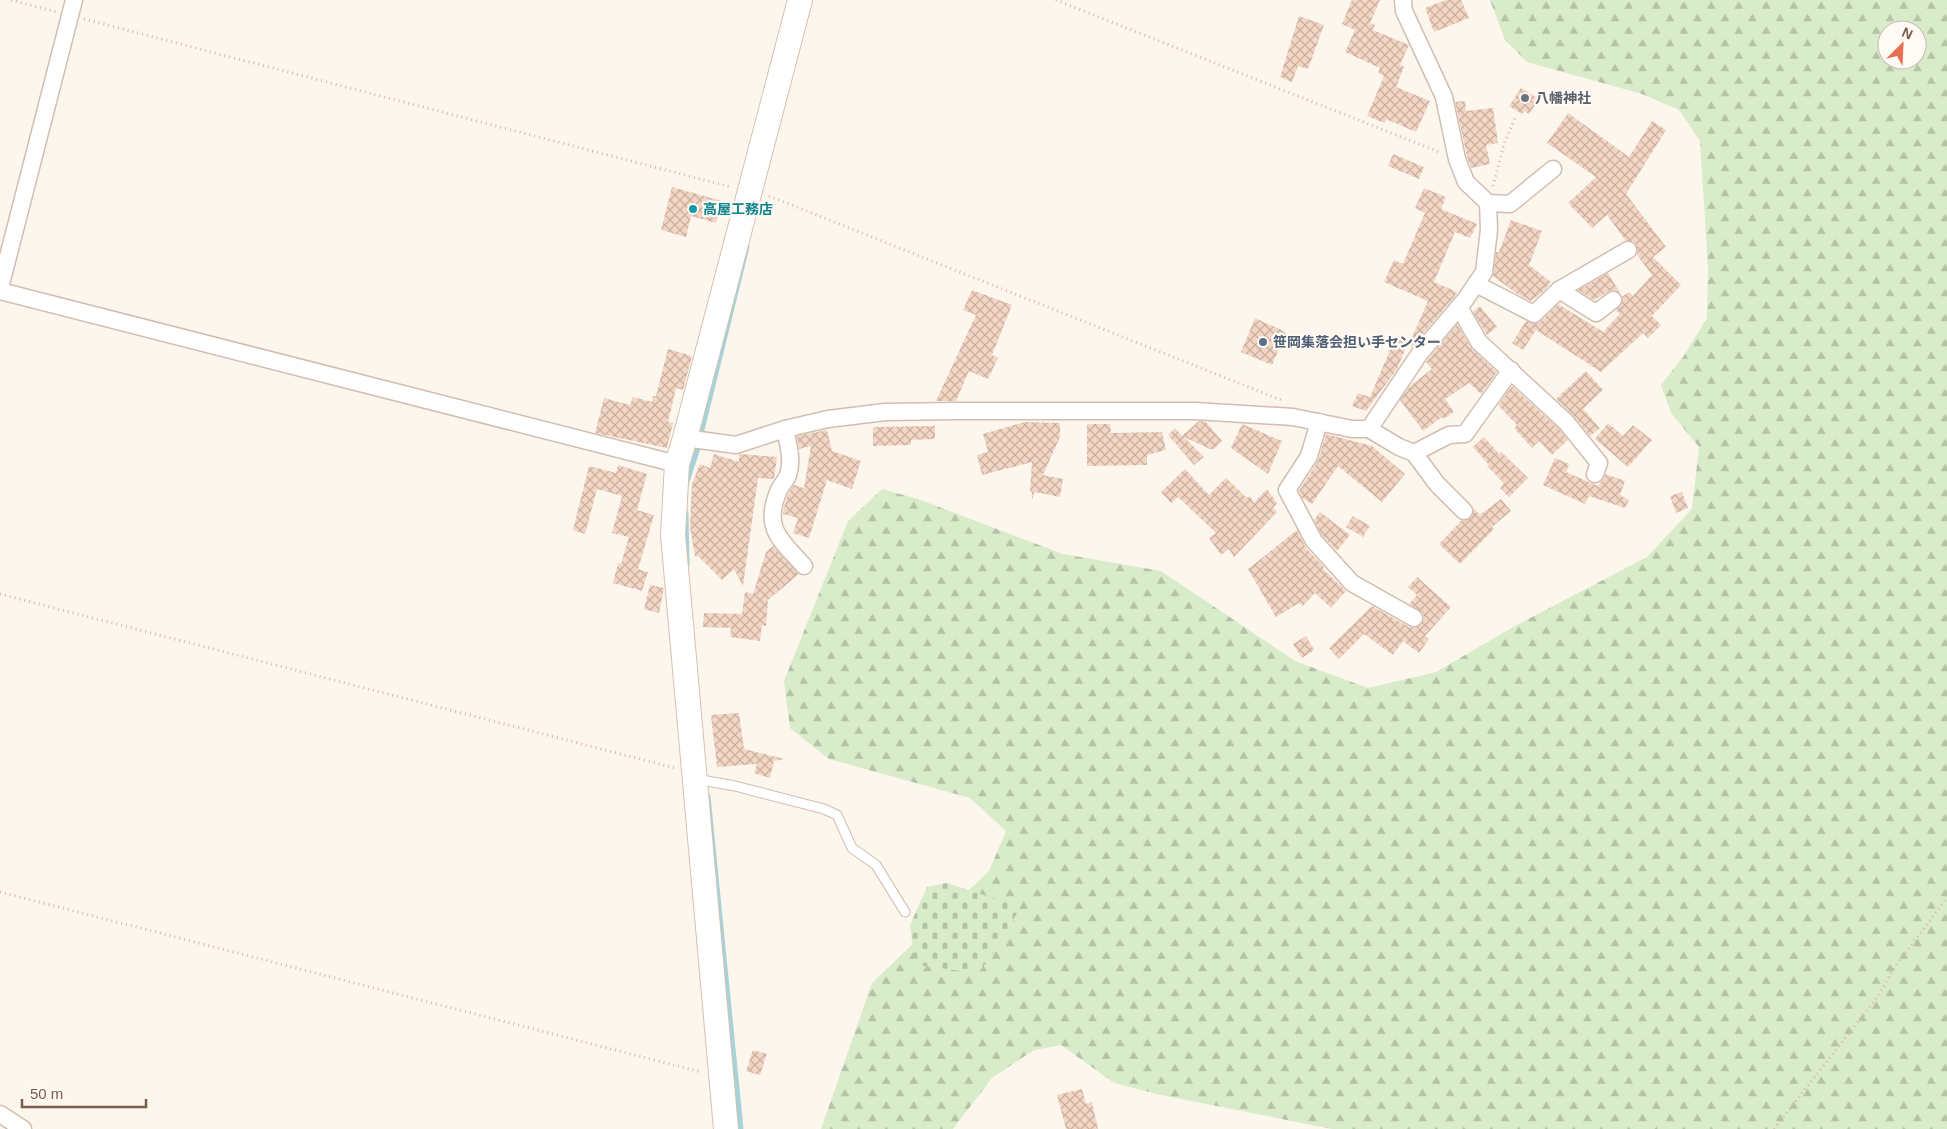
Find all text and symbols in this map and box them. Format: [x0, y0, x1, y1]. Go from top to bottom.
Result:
north arrow [1877, 20, 1927, 70]
text: N [1899, 24, 1915, 42]
place label: 八幡神社 [1535, 90, 1591, 106]
marker: 八幡神社 [1519, 92, 1531, 104]
place label: 高屋工務店 [703, 201, 773, 217]
marker: 高屋工務店 [687, 203, 699, 215]
place label: 笹岡集落会担い手センター [1273, 334, 1441, 350]
marker: 笹岡集落会担い手センター [1257, 336, 1269, 348]
scale bar [22, 1076, 146, 1108]
text: 50 m [30, 1085, 63, 1102]

